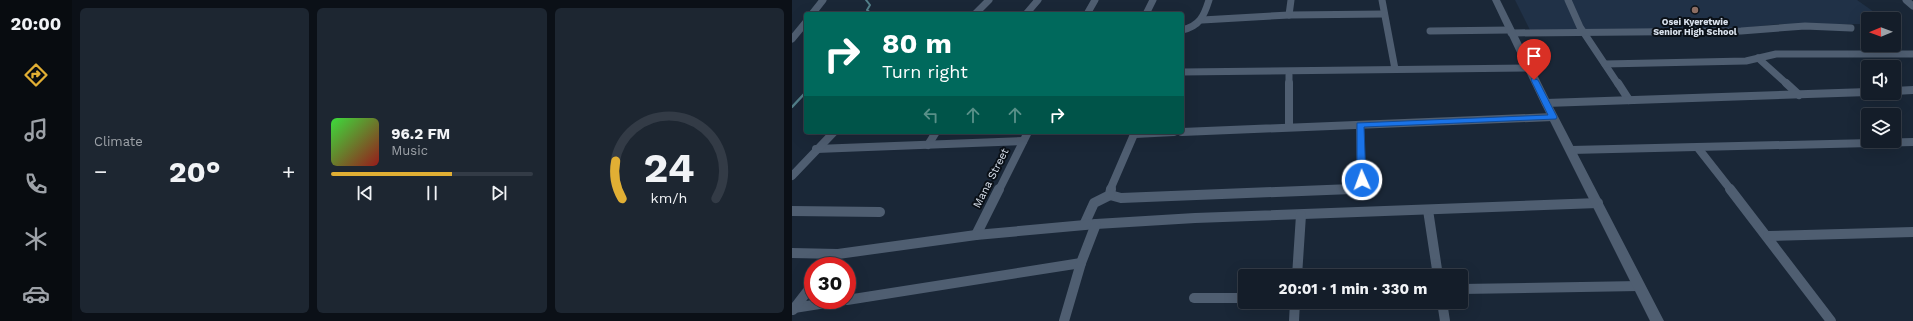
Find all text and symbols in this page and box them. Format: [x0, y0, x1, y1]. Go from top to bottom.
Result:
marker: Osei Kyeretwie Senior High School [1690, 5, 1700, 15]
north arrow [1861, 12, 1901, 52]
map controls [1861, 12, 1901, 148]
text: 20:00 [11, 13, 61, 34]
place label: Osei Kyeretwie Senior High School [1653, 17, 1737, 37]
text: 80 m [882, 27, 952, 60]
icon: right [816, 28, 868, 80]
pin [1517, 39, 1551, 80]
icon: arrive [1523, 45, 1545, 67]
button: sound [1861, 60, 1901, 100]
icon: directions [22, 61, 50, 89]
text: Turn right [882, 61, 968, 82]
icon: left [920, 104, 942, 126]
icon: ahead [962, 104, 984, 126]
icon: ahead [1004, 104, 1026, 126]
icon: right [1046, 104, 1068, 126]
button: layers [1861, 108, 1901, 148]
icon: music [22, 116, 50, 144]
text: 96.2 FM [391, 125, 450, 143]
text: Climate [94, 134, 143, 149]
text: 24 [644, 142, 695, 191]
text: Music [391, 143, 428, 158]
street label: Mana Street [970, 146, 1012, 210]
text: 20° [169, 154, 221, 189]
text: − [94, 159, 107, 184]
text: + [282, 159, 295, 184]
position arrow [1341, 159, 1383, 201]
icon: phone [22, 170, 50, 198]
icon: previous [354, 182, 376, 204]
icon: pause [421, 182, 443, 204]
icon: next [488, 182, 510, 204]
text: km/h [651, 189, 688, 205]
icon: climate [22, 225, 50, 253]
speed limit sign: 30 [804, 257, 856, 309]
icon: car [22, 280, 50, 308]
text: 20:01 · 1 min · 330 m [1279, 280, 1427, 298]

